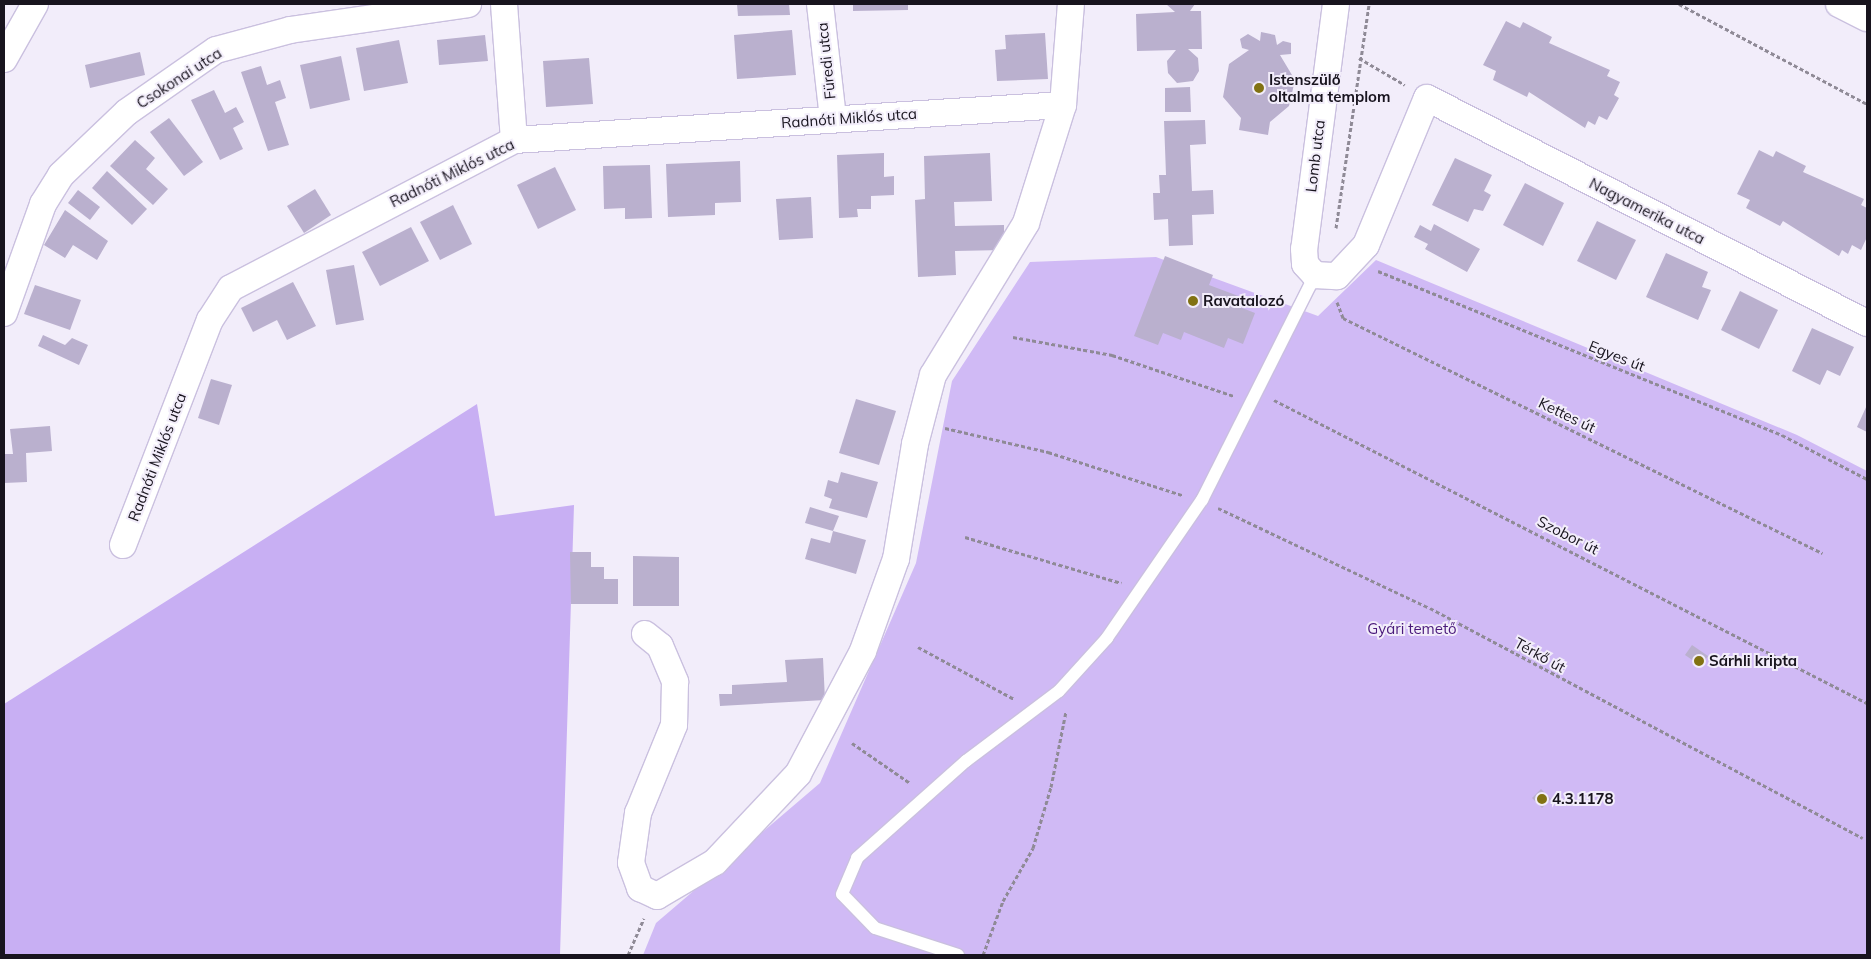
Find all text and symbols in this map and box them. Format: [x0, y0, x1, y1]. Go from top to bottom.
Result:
street label: Füredi utca [813, 22, 839, 100]
street label: Csokonai utca [133, 44, 225, 112]
place label: Istenszülő oltalma templom [1269, 70, 1390, 105]
marker: Istenszülő oltalma templom [1253, 82, 1265, 94]
street label: Radnóti Miklós utca [780, 104, 918, 132]
street label: Lomb utca [1302, 119, 1328, 193]
street label: Radnóti Miklós utca [387, 135, 517, 211]
street label: Nagyamerika utca [1586, 174, 1708, 248]
place label: Ravatalozó [1203, 292, 1284, 310]
marker: Ravatalozó [1187, 295, 1199, 307]
street label: Egyes út [1586, 337, 1648, 375]
street label: Radnóti Miklós utca [124, 390, 190, 524]
street label: Kettes út [1536, 394, 1598, 436]
street label: Szobor út [1534, 512, 1602, 558]
park label: Gyári temető [1367, 620, 1457, 638]
street label: Térkő út [1511, 634, 1569, 676]
place label: Sárhli kripta [1709, 652, 1797, 670]
marker: Sárhli kripta [1693, 655, 1705, 667]
place label: 4.3.1178 [1552, 790, 1613, 808]
marker: 4.3.1178 [1536, 793, 1548, 805]

